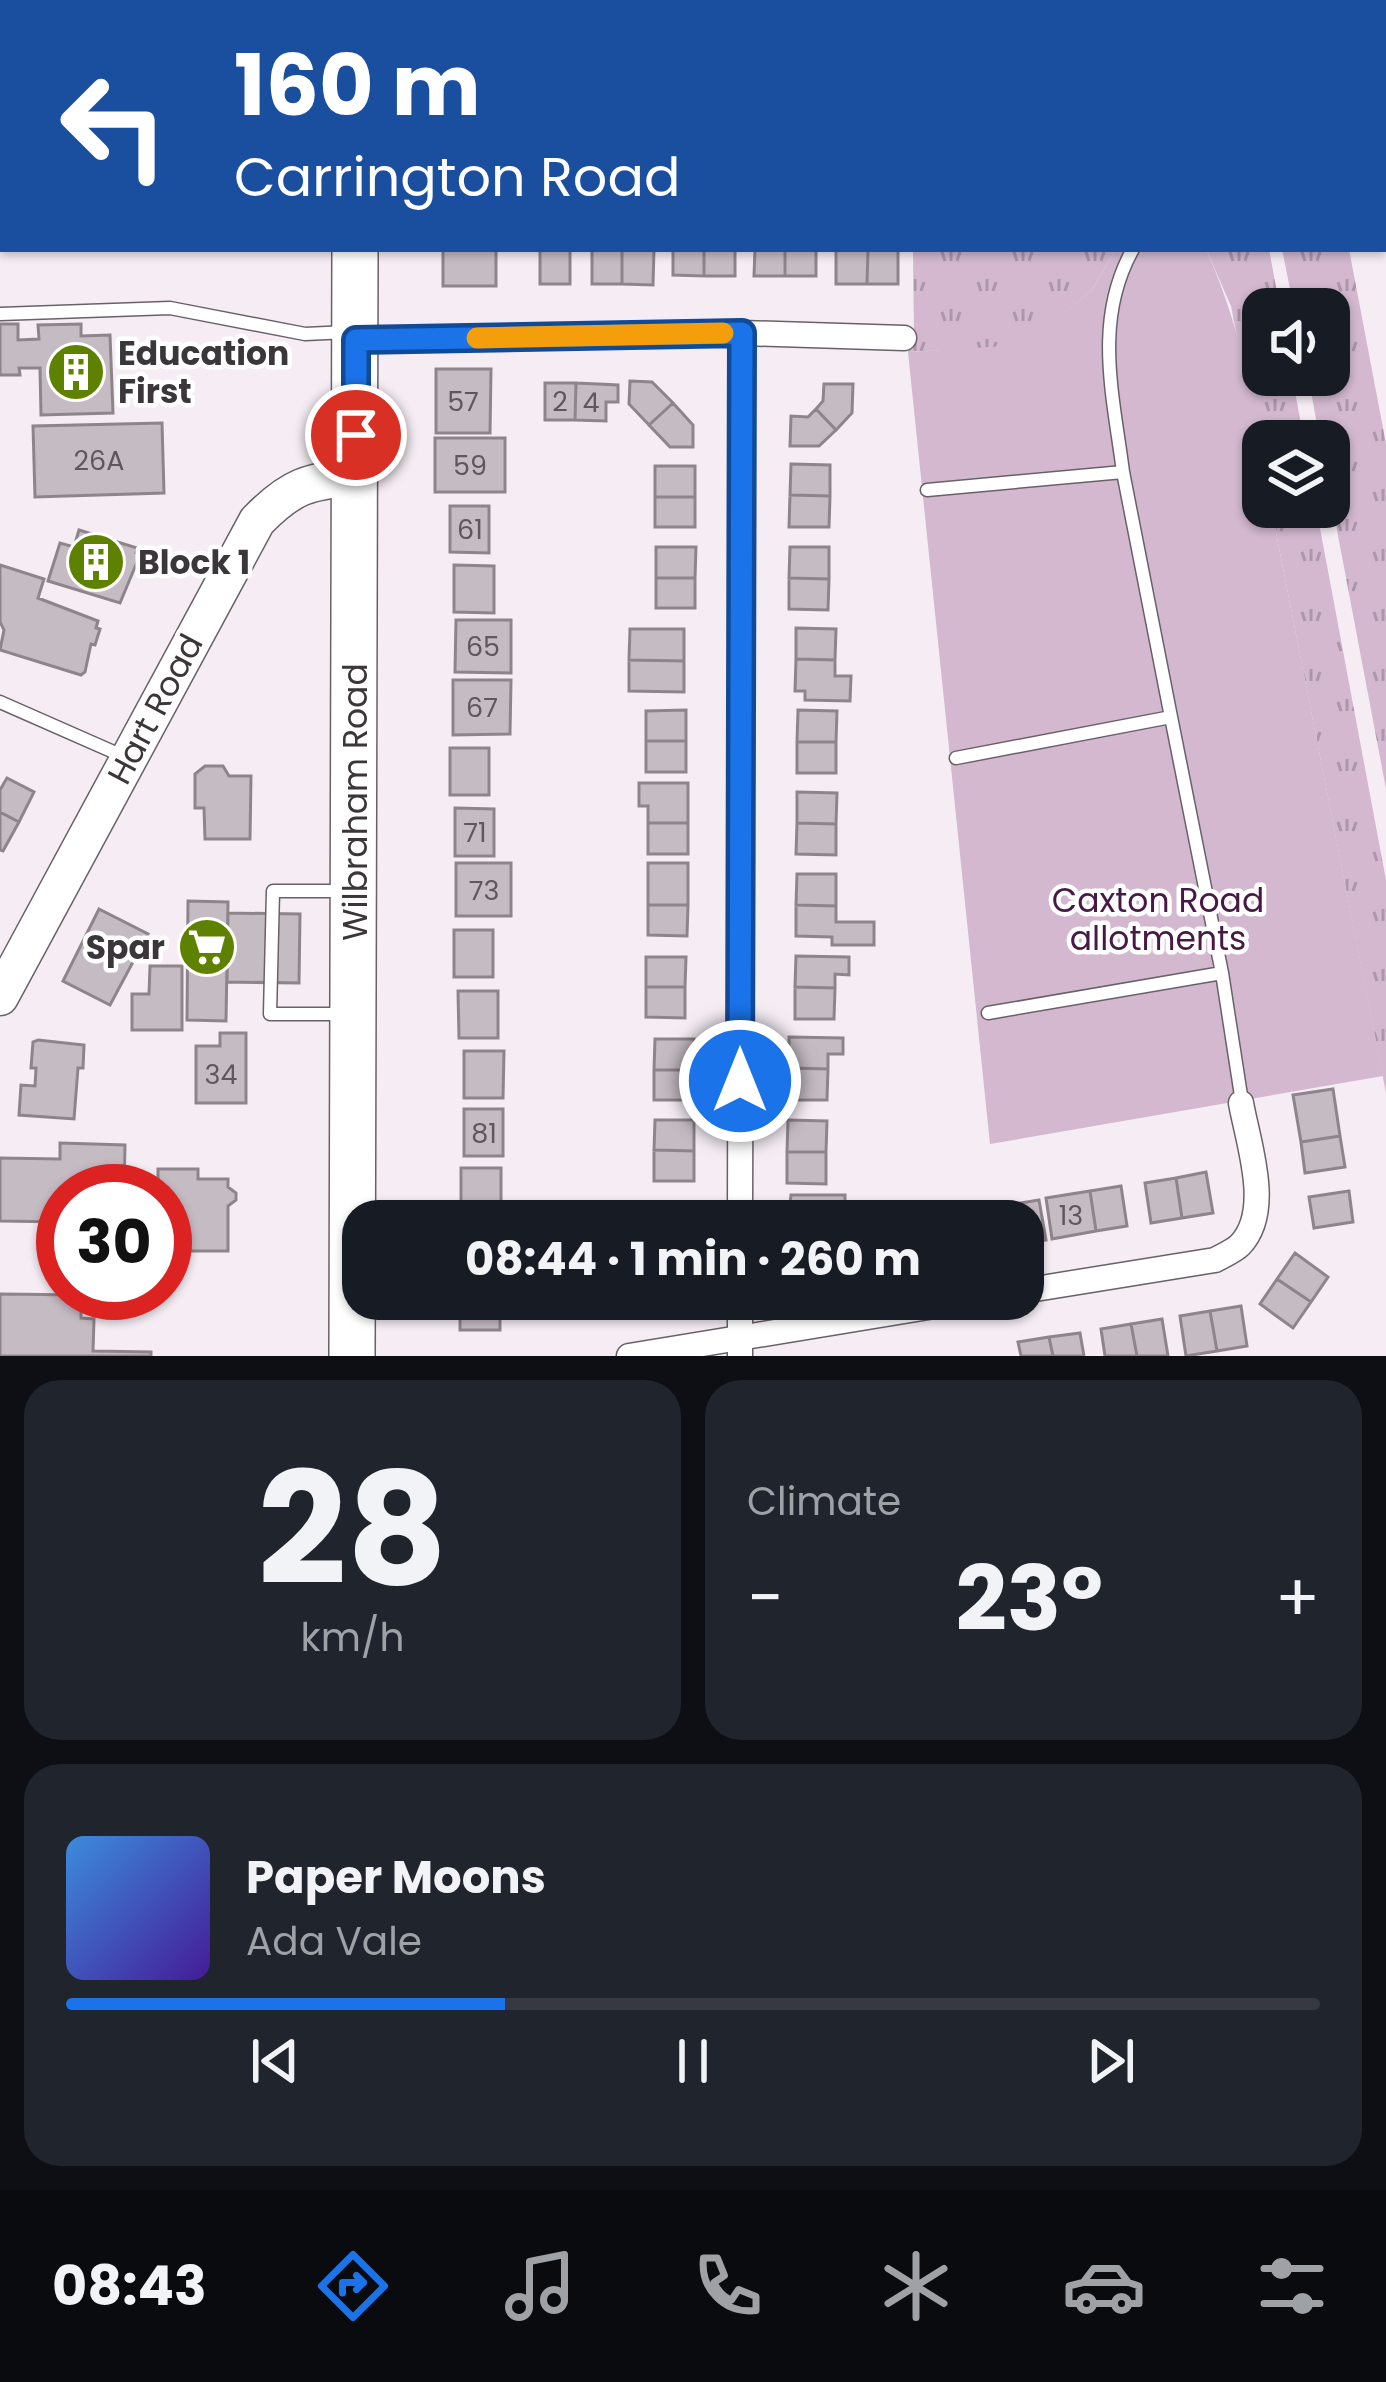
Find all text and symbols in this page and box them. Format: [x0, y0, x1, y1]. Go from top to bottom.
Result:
text: 160 m [234, 27, 481, 144]
icon: left [36, 48, 192, 204]
text: Carrington Road [234, 139, 680, 215]
map controls [1242, 288, 1350, 528]
button: sound [1242, 288, 1350, 396]
place label: Education First [118, 330, 289, 415]
building icon: Education First [45, 341, 107, 403]
house number: 57 [447, 383, 479, 420]
house number: 2 [552, 383, 568, 420]
pin [305, 384, 407, 486]
house number: 4 [583, 384, 600, 421]
icon: arrive [323, 402, 389, 468]
button: layers [1242, 420, 1350, 528]
house number: 26A [74, 442, 124, 479]
house number: 59 [453, 447, 487, 484]
house number: 61 [457, 511, 483, 548]
building icon: Block 1 [65, 531, 127, 593]
place label: Block 1 [138, 539, 250, 586]
street label: Hart Road [96, 626, 214, 792]
house number: 65 [466, 628, 500, 665]
street label: Wilbraham Road [332, 663, 379, 941]
house number: 67 [466, 689, 498, 726]
house number: 71 [463, 814, 487, 851]
house number: 73 [469, 872, 499, 909]
park label: Caxton Road allotments [1052, 877, 1264, 962]
supermarket icon: Spar [176, 916, 238, 978]
place label: Spar [86, 924, 165, 971]
position arrow [677, 1018, 803, 1144]
house number: 34 [205, 1056, 237, 1093]
house number: 81 [471, 1115, 497, 1152]
speed limit sign: 30 [36, 1164, 192, 1320]
house number: 13 [1059, 1197, 1083, 1234]
text: 08:44 · 1 min · 260 m [465, 1228, 921, 1291]
text: 28 [257, 1420, 448, 1639]
text: Climate [747, 1474, 901, 1529]
text: 23° [955, 1535, 1103, 1662]
text: − [747, 1552, 783, 1644]
text: + [1275, 1552, 1320, 1644]
text: km/h [301, 1610, 404, 1665]
text: Paper Moons [246, 1846, 546, 1909]
text: Ada Vale [246, 1914, 422, 1969]
icon: previous [242, 2028, 308, 2094]
icon: pause [660, 2028, 726, 2094]
icon: next [1078, 2028, 1144, 2094]
icon: directions [311, 2244, 395, 2328]
icon: music [498, 2244, 582, 2328]
icon: phone [686, 2244, 770, 2328]
icon: climate [874, 2244, 958, 2328]
icon: car [1062, 2244, 1146, 2328]
icon: filters [1250, 2244, 1334, 2328]
text: 08:43 [52, 2248, 207, 2324]

